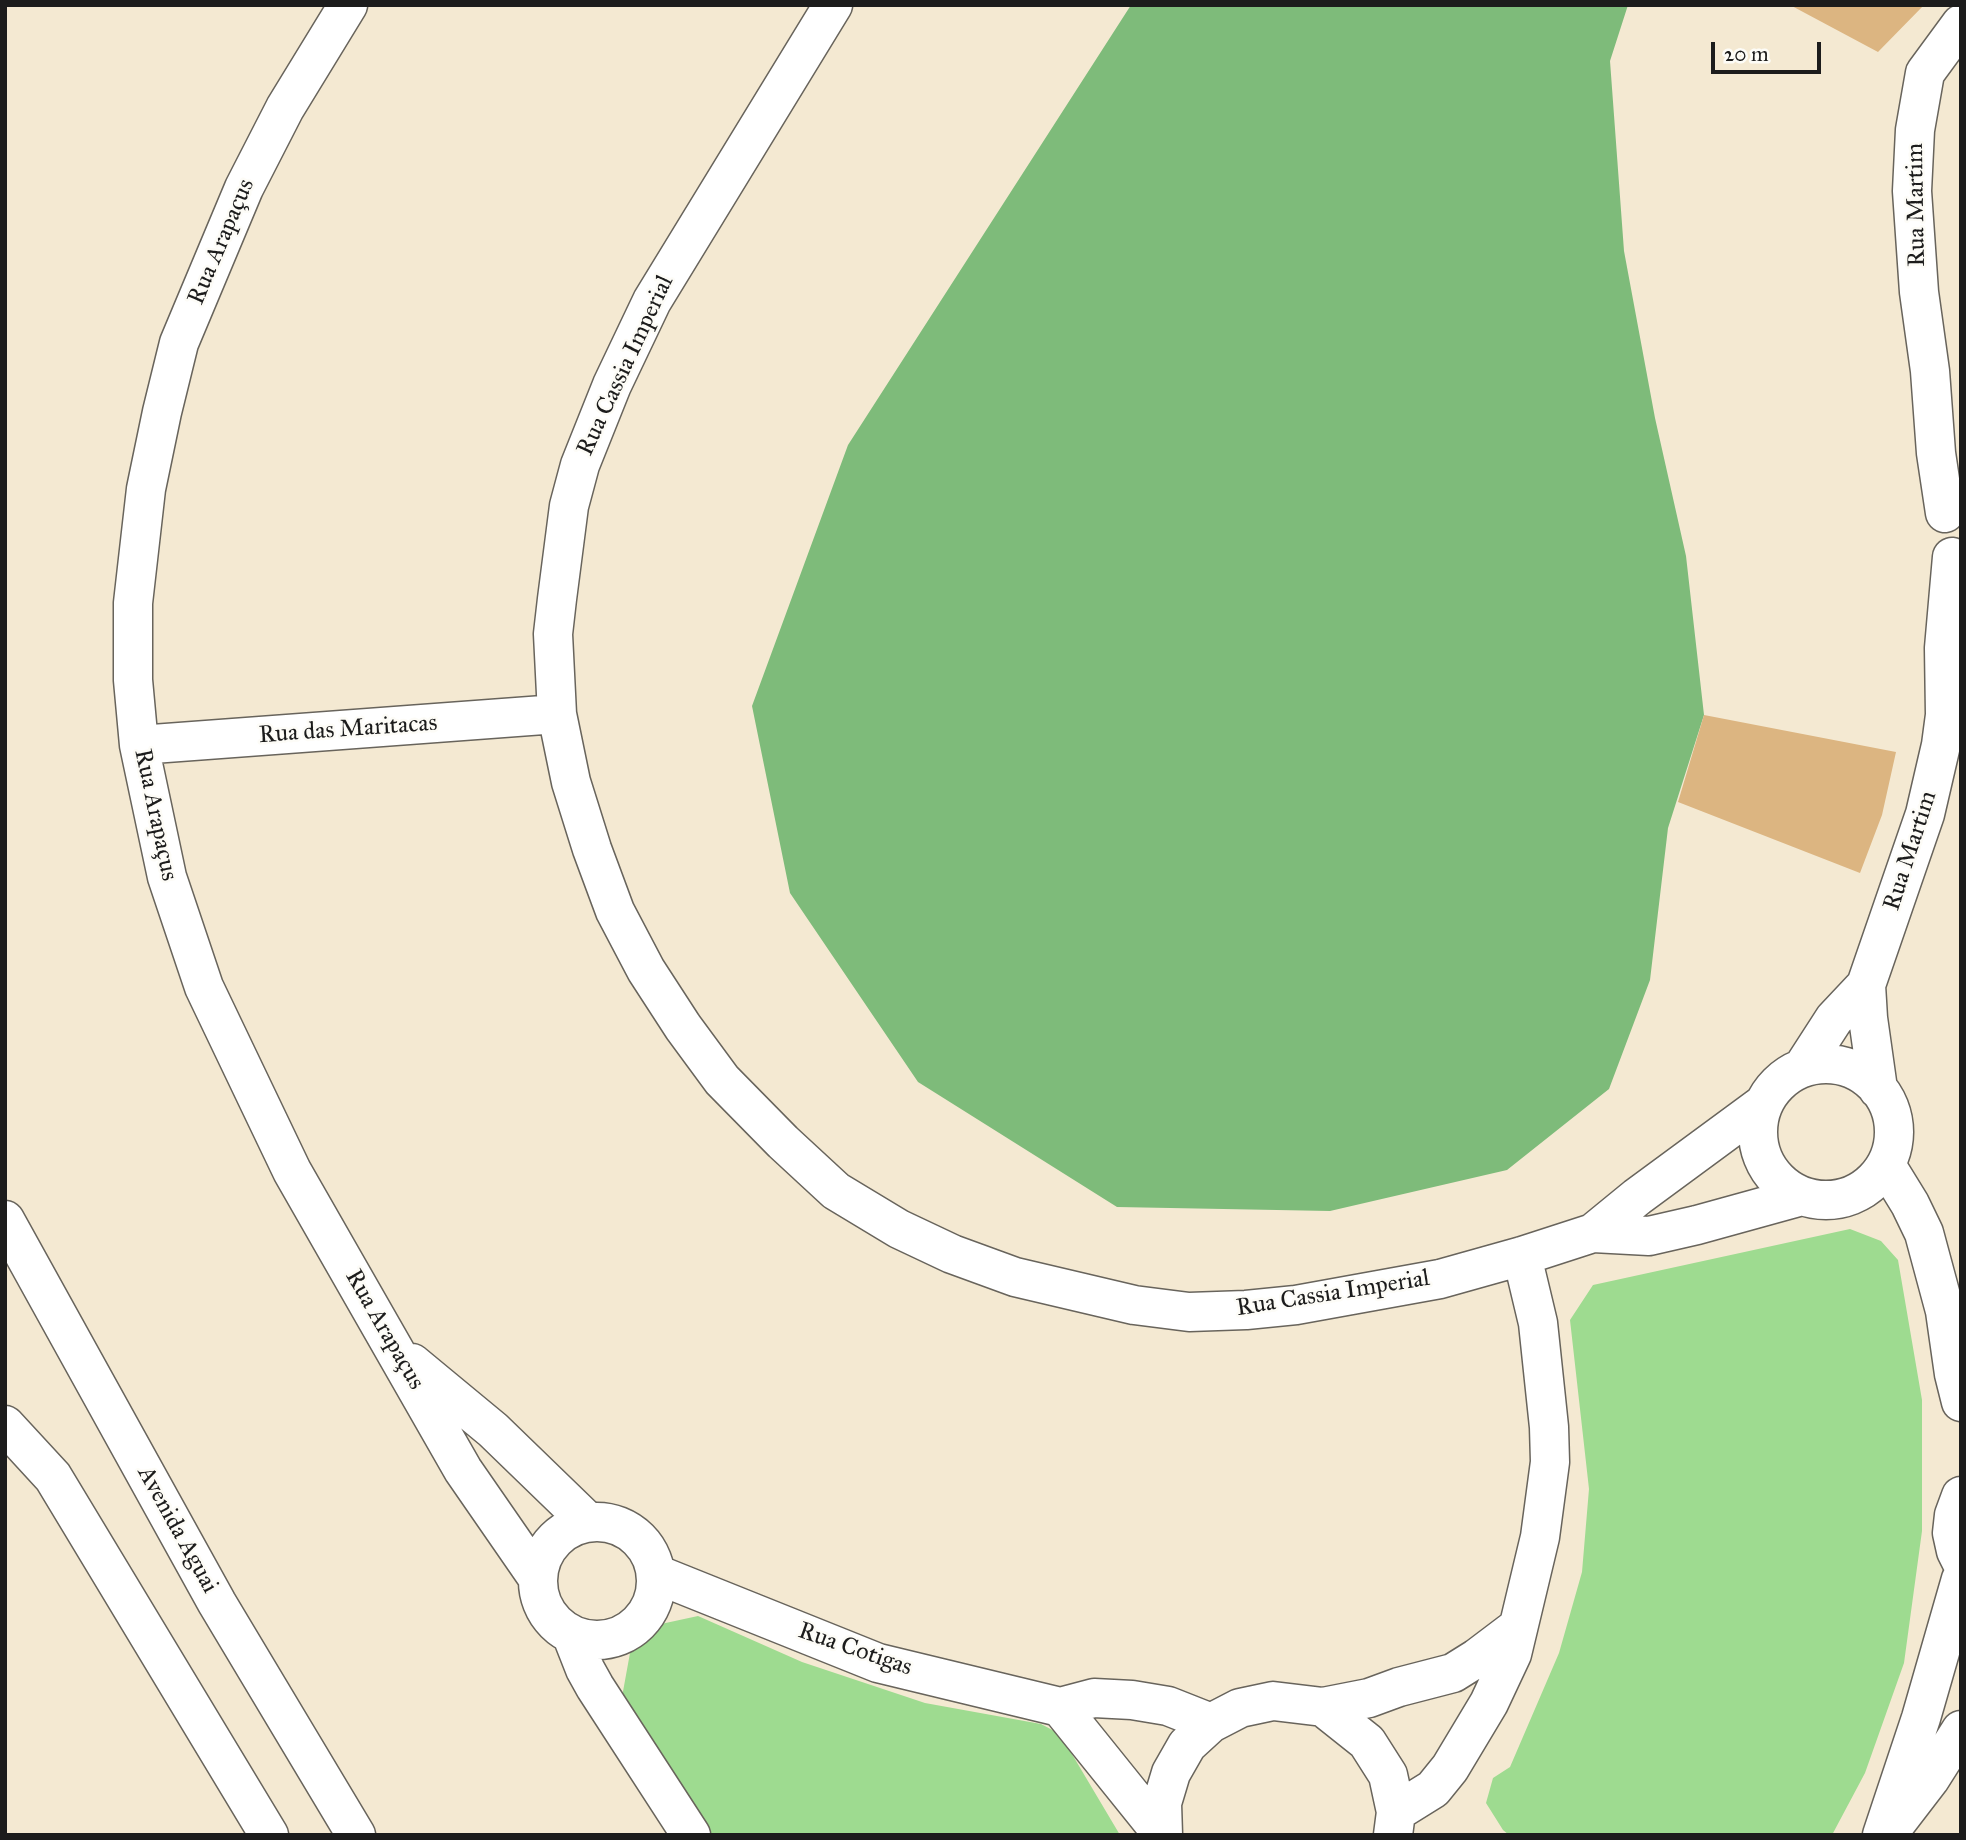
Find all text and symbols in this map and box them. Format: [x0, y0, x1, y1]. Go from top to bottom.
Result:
scale bar [1714, 28, 1824, 72]
text: 20 m [1724, 41, 1769, 67]
street label: Rua Martim [1902, 143, 1932, 267]
street label: Rua Arapaçus [183, 175, 261, 309]
street label: Rua Cassia Imperial [572, 271, 680, 461]
street label: Rua das Maritacas [258, 709, 438, 751]
street label: Rua Arapaçus [127, 747, 183, 883]
street label: Rua Martim [1878, 788, 1944, 914]
street label: Rua Cassia Imperial [1234, 1264, 1432, 1324]
street label: Rua Arapaçus [338, 1265, 430, 1395]
street label: Avenida Aguai [130, 1462, 224, 1598]
street label: Rua Cotigas [794, 1617, 916, 1683]

